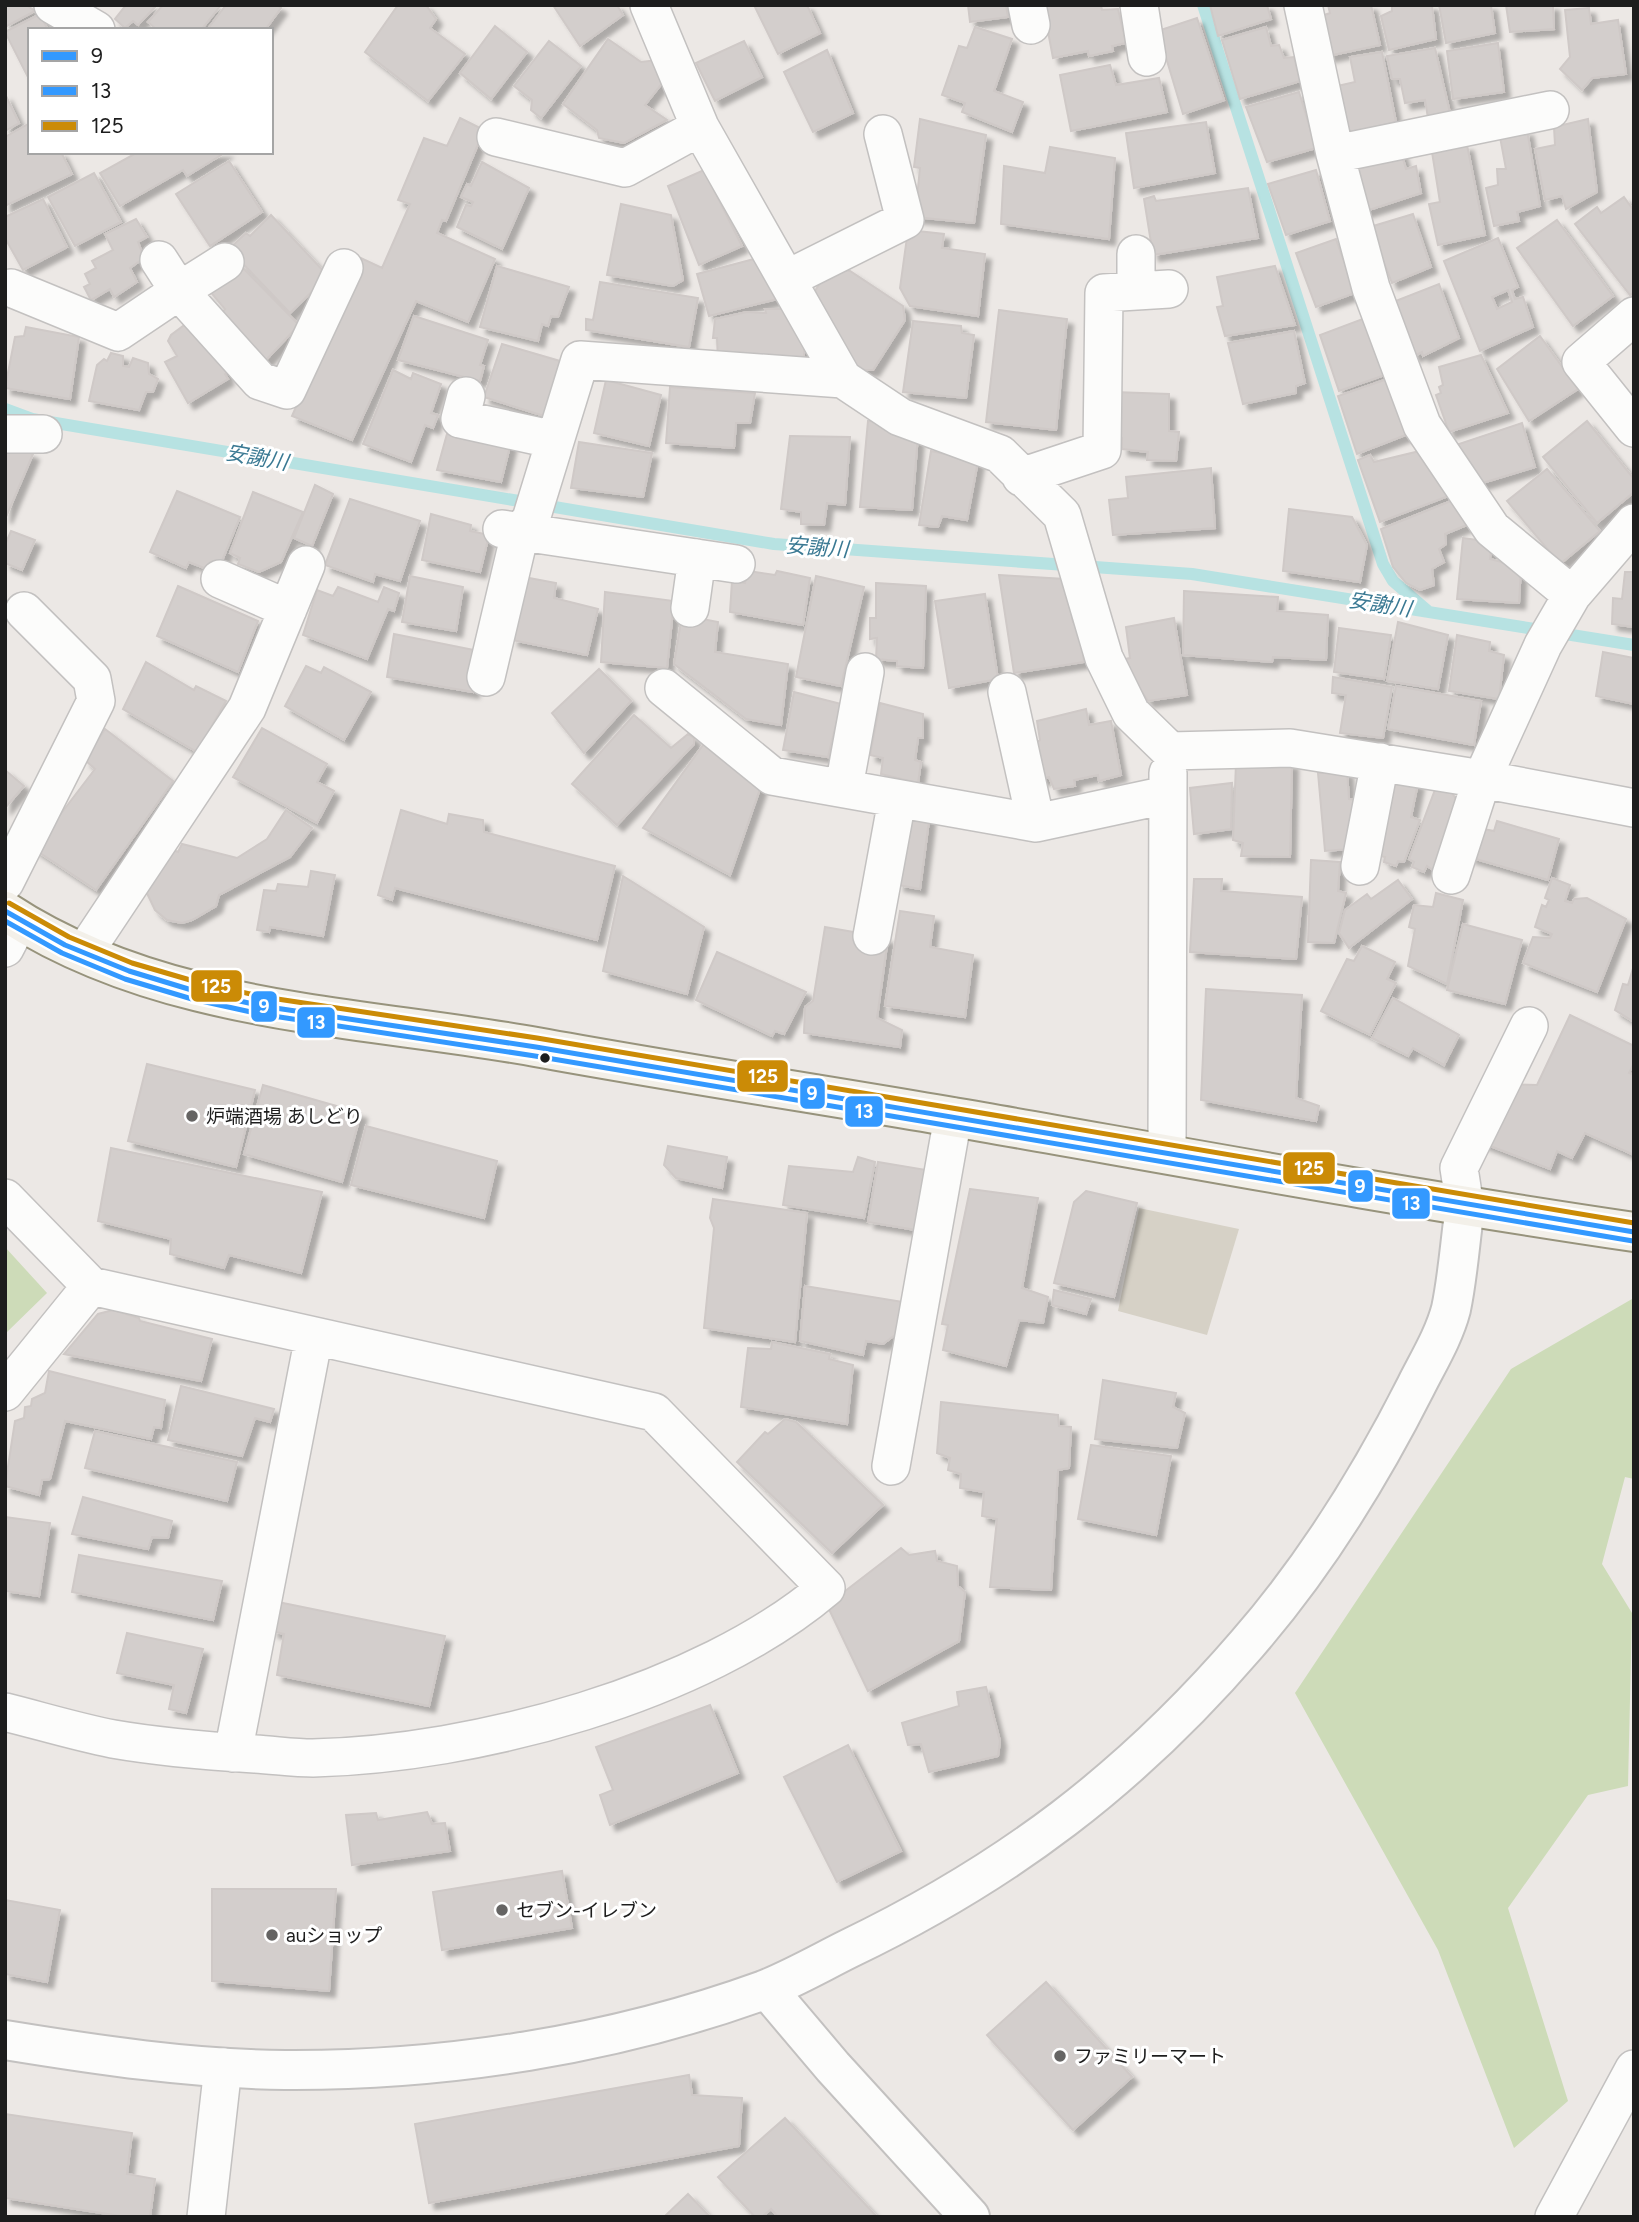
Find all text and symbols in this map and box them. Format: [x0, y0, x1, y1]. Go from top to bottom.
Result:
legend [28, 28, 273, 154]
text: 9 [91, 43, 103, 68]
text: 13 [91, 78, 111, 103]
text: 125 [91, 113, 124, 138]
water label: 安謝川 [224, 439, 292, 475]
water label: 安謝川 [785, 532, 851, 562]
water label: 安謝川 [1347, 587, 1415, 622]
line badge: 125 [190, 969, 243, 1003]
text: 125 [201, 975, 231, 998]
line badge: 9 [250, 990, 278, 1023]
text: 9 [258, 995, 270, 1018]
line badge: 13 [296, 1006, 336, 1039]
text: 13 [307, 1011, 325, 1034]
unlabelled marker [538, 1051, 552, 1065]
line badge: 125 [736, 1059, 789, 1093]
text: 125 [748, 1065, 778, 1088]
line badge: 9 [799, 1077, 826, 1110]
text: 9 [806, 1082, 818, 1105]
line badge: 13 [844, 1095, 884, 1128]
text: 13 [855, 1100, 873, 1123]
place label: 炉端酒場 あしどり [206, 1105, 363, 1128]
marker: 炉端酒場 あしどり [184, 1108, 200, 1124]
line badge: 125 [1282, 1151, 1336, 1185]
text: 125 [1294, 1157, 1324, 1180]
line badge: 9 [1347, 1169, 1374, 1203]
text: 9 [1354, 1175, 1366, 1198]
line badge: 13 [1391, 1187, 1431, 1220]
text: 13 [1402, 1192, 1420, 1215]
place label: セブン-イレブン [516, 1899, 657, 1922]
marker: セブン-イレブン [494, 1902, 510, 1918]
place label: auショップ [286, 1924, 382, 1947]
marker: auショップ [264, 1927, 280, 1943]
place label: ファミリーマート [1074, 2045, 1226, 2068]
marker: ファミリーマート [1052, 2048, 1068, 2064]

